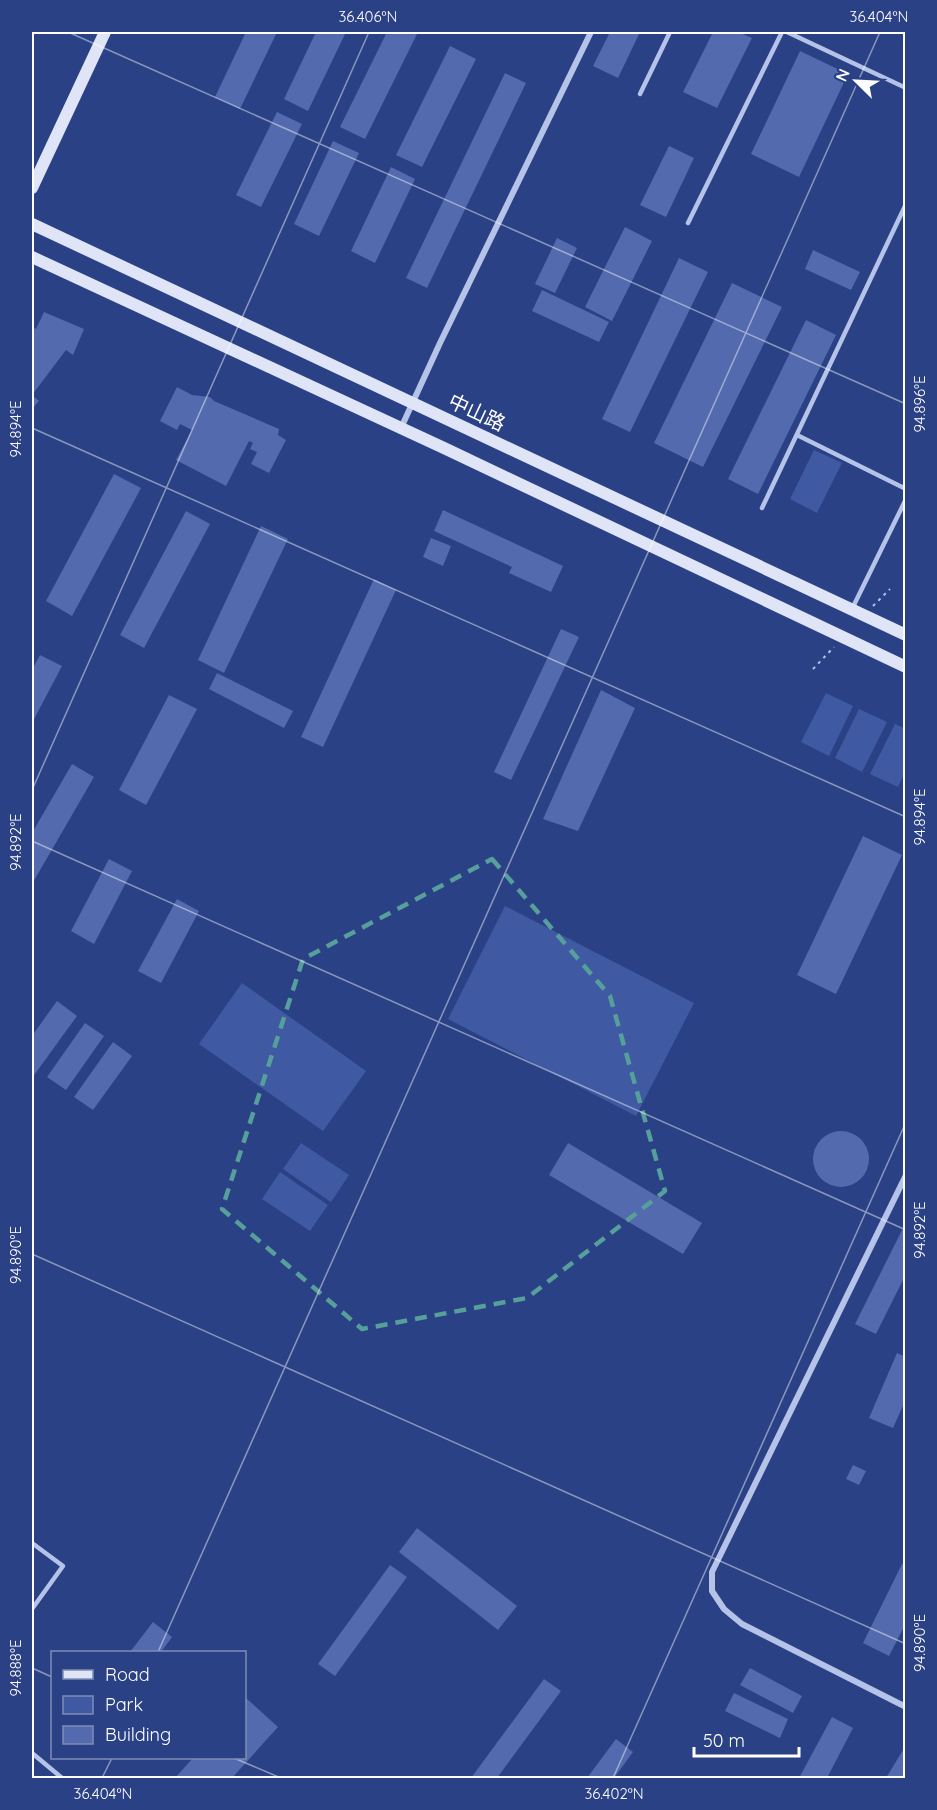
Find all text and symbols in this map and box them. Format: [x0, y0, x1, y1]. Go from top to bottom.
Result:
text: 36.406°N [339, 7, 398, 26]
text: 36.404°N [850, 7, 908, 26]
north arrow [826, 51, 886, 111]
text: N [831, 65, 854, 84]
text: 94.896°E [910, 375, 929, 433]
street label: 中山路 [445, 388, 509, 436]
text: 94.894°E [6, 401, 25, 457]
text: 94.894°E [910, 789, 929, 845]
text: 94.892°E [6, 813, 25, 871]
text: 94.892°E [910, 1201, 929, 1259]
text: 94.890°E [6, 1226, 25, 1284]
text: 94.890°E [910, 1614, 929, 1672]
text: 94.888°E [6, 1640, 25, 1696]
legend [51, 1651, 246, 1759]
text: Road [105, 1663, 150, 1686]
text: Park [105, 1693, 143, 1716]
scale bar [694, 1720, 799, 1758]
text: Building [105, 1723, 171, 1746]
text: 50 m [703, 1729, 745, 1752]
text: 36.404°N [74, 1784, 132, 1803]
text: 36.402°N [584, 1784, 644, 1803]

